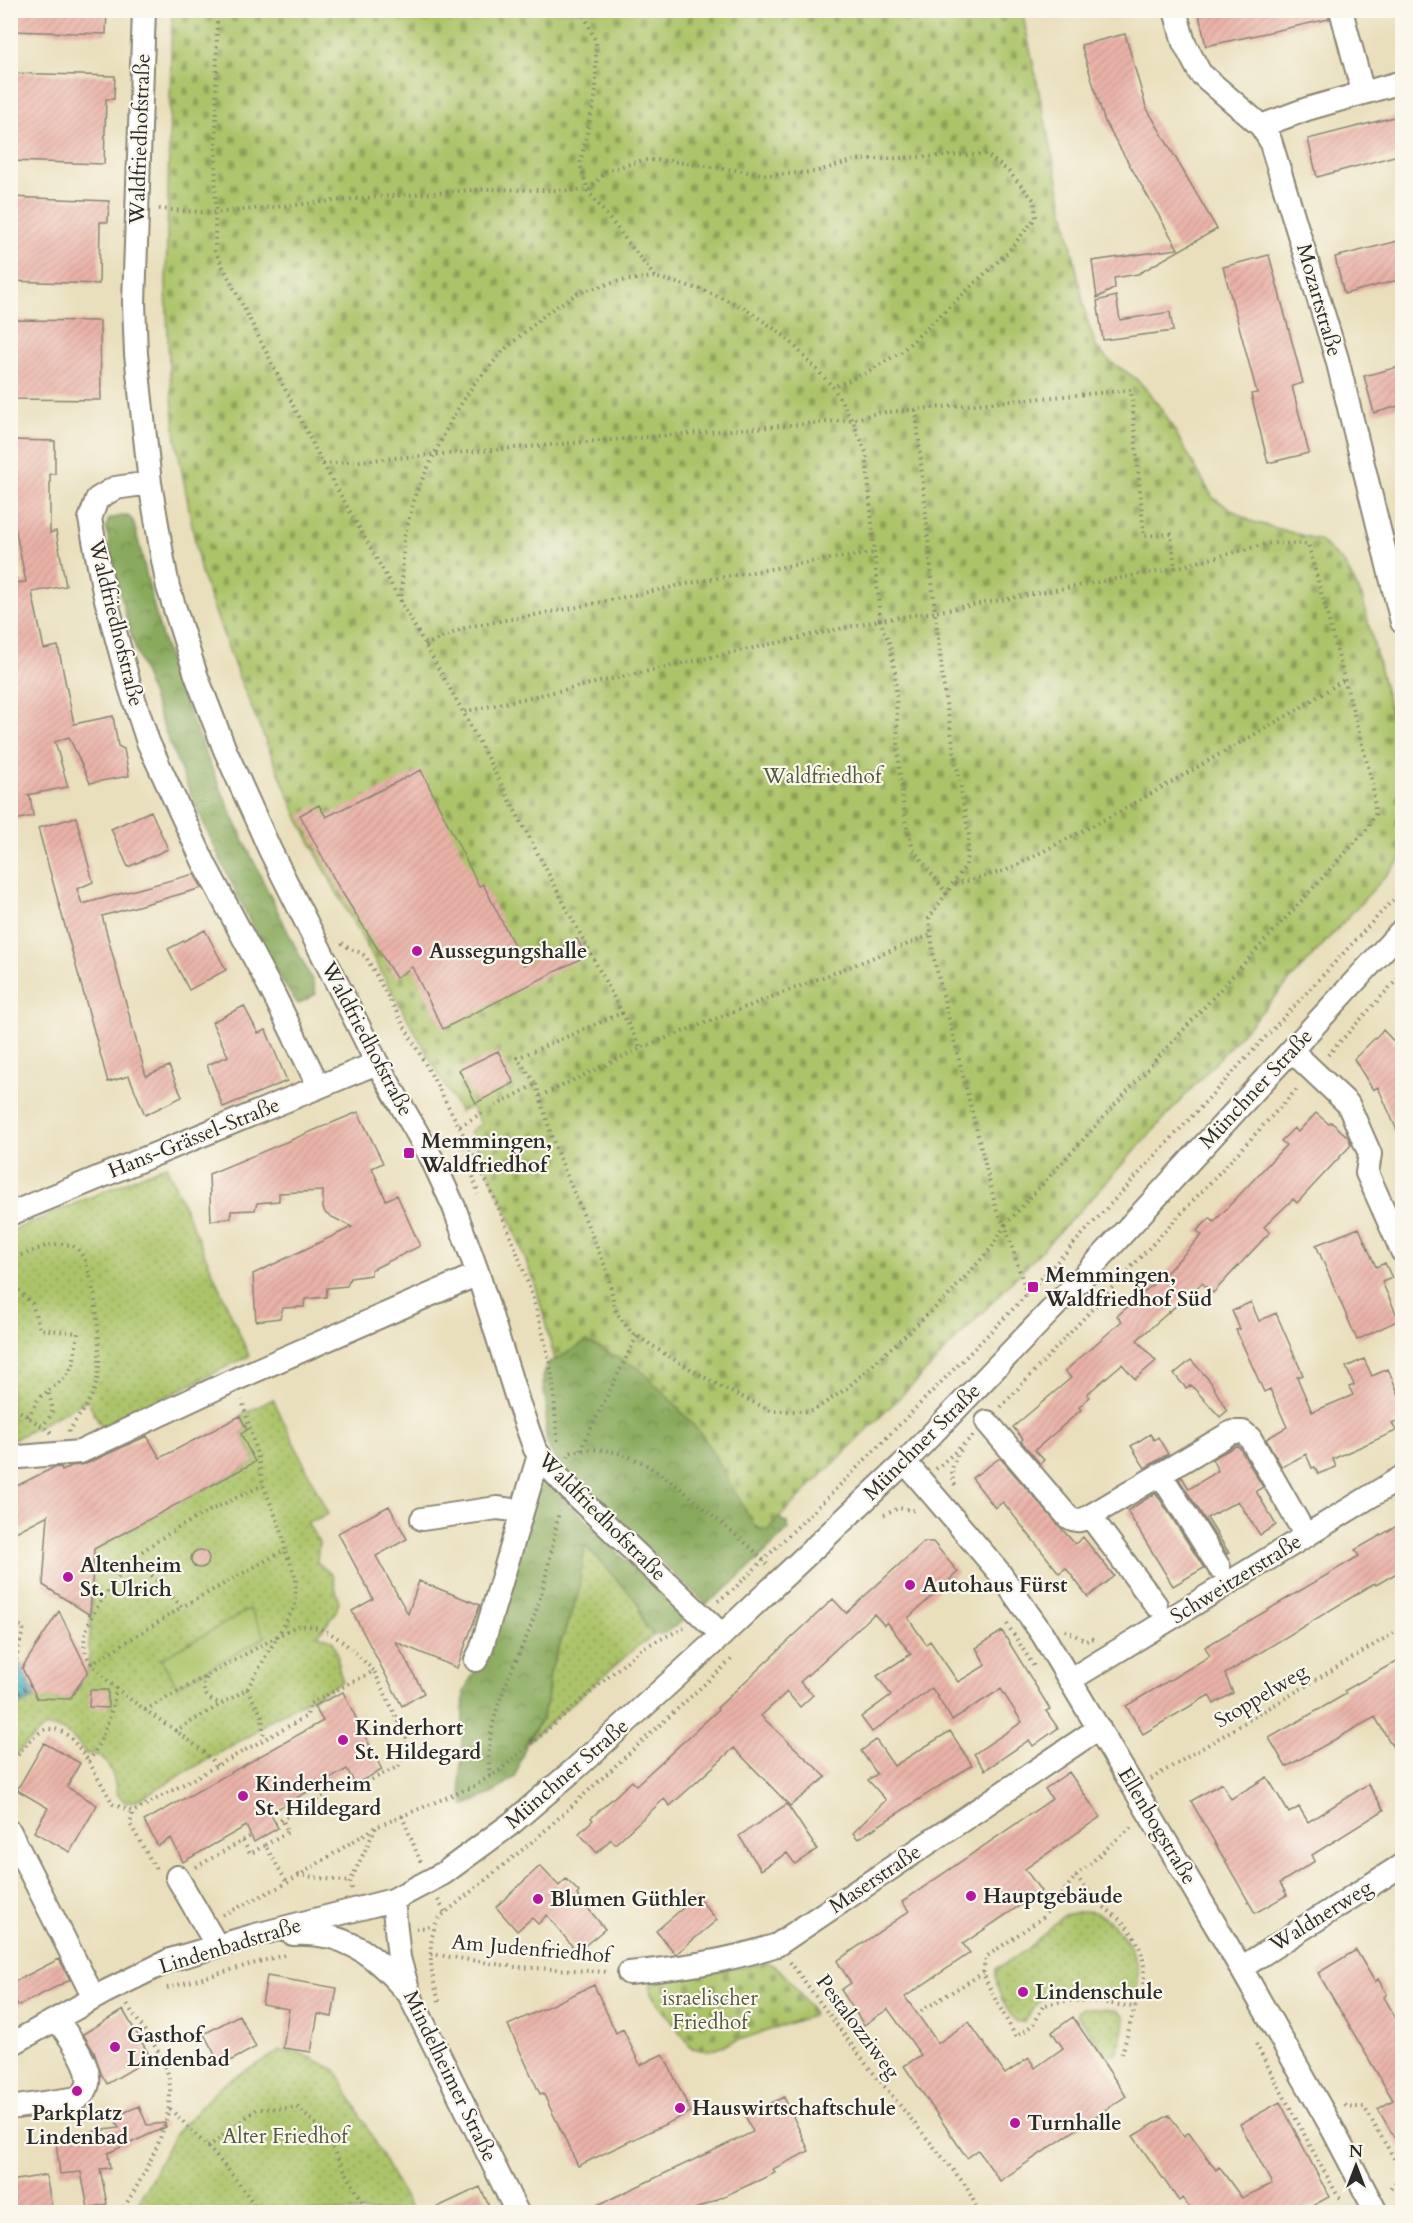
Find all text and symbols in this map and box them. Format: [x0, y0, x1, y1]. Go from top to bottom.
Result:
street label: Waldfriedhofstraße [122, 53, 157, 226]
street label: Mozartstraße [1289, 240, 1349, 360]
street label: Waldfriedhofstraße [81, 535, 151, 710]
park label: Waldfriedhof [762, 762, 885, 791]
place label: Aussegungshalle [429, 937, 587, 966]
marker: Aussegungshalle [410, 944, 424, 958]
street label: Waldfriedhofstraße [314, 956, 420, 1121]
street label: Münchner Straße [1193, 1022, 1319, 1156]
street label: Hans-Grässel-Straße [104, 1090, 284, 1186]
place label: Memmingen, Waldfriedhof [420, 1127, 552, 1180]
marker: Memmingen, Waldfriedhof [402, 1146, 416, 1160]
place label: Memmingen, Waldfriedhof Süd [1044, 1261, 1212, 1314]
marker: Memmingen, Waldfriedhof Süd [1026, 1280, 1040, 1294]
street label: Münchner Straße [857, 1377, 987, 1507]
street label: Waldfriedhofstraße [531, 1446, 673, 1588]
street label: Schweitzerstraße [1165, 1527, 1307, 1631]
place label: Altenheim St. Ulrich [80, 1551, 182, 1604]
marker: Altenheim St. Ulrich [61, 1570, 75, 1584]
place label: Autohaus Fürst [922, 1571, 1068, 1600]
marker: Autohaus Fürst [903, 1578, 917, 1592]
street label: Stoppelweg [1209, 1657, 1313, 1735]
street label: Münchner Straße [499, 1712, 635, 1836]
place label: Kinderhort St. Hildegard [355, 1714, 481, 1767]
marker: Kinderhort St. Hildegard [336, 1733, 350, 1747]
street label: Ellenbogstraße [1111, 1762, 1203, 1890]
place label: Kinderheim St. Hildegard [255, 1770, 381, 1823]
marker: Kinderheim St. Hildegard [236, 1789, 250, 1803]
street label: Maserstraße [823, 1837, 927, 1921]
street label: Waldnerweg [1263, 1873, 1378, 1960]
place label: Hauptgebäude [983, 1882, 1123, 1911]
place label: Blumen Güthler [550, 1885, 706, 1914]
marker: Hauptgebäude [964, 1889, 978, 1903]
marker: Blumen Güthler [531, 1892, 545, 1906]
street label: Lindenbadstraße [155, 1911, 305, 1981]
street label: Am Judenfriedhof [450, 1928, 615, 1971]
street label: Pestalozziweg [809, 1969, 907, 2085]
place label: Lindenschule [1035, 1978, 1163, 2007]
park label: israelischer Friedhof [662, 1984, 758, 2037]
marker: Lindenschule [1016, 1985, 1030, 1999]
street label: Mindelheimer Straße [396, 1986, 504, 2166]
place label: Gasthof Lindenbad [127, 2021, 230, 2074]
marker: Gasthof Lindenbad [108, 2040, 122, 2054]
marker: Parkplatz Lindenbad [70, 2084, 84, 2098]
place label: Hauswirtschaftschule [692, 2094, 896, 2123]
place label: Parkplatz Lindenbad [26, 2099, 128, 2152]
marker: Hauswirtschaftschule [673, 2101, 687, 2115]
place label: Turnhalle [1027, 2109, 1122, 2138]
marker: Turnhalle [1008, 2116, 1022, 2130]
park label: Alter Friedhof [222, 2122, 351, 2151]
north arrow [1326, 2136, 1386, 2196]
text: N [1349, 2141, 1363, 2163]

